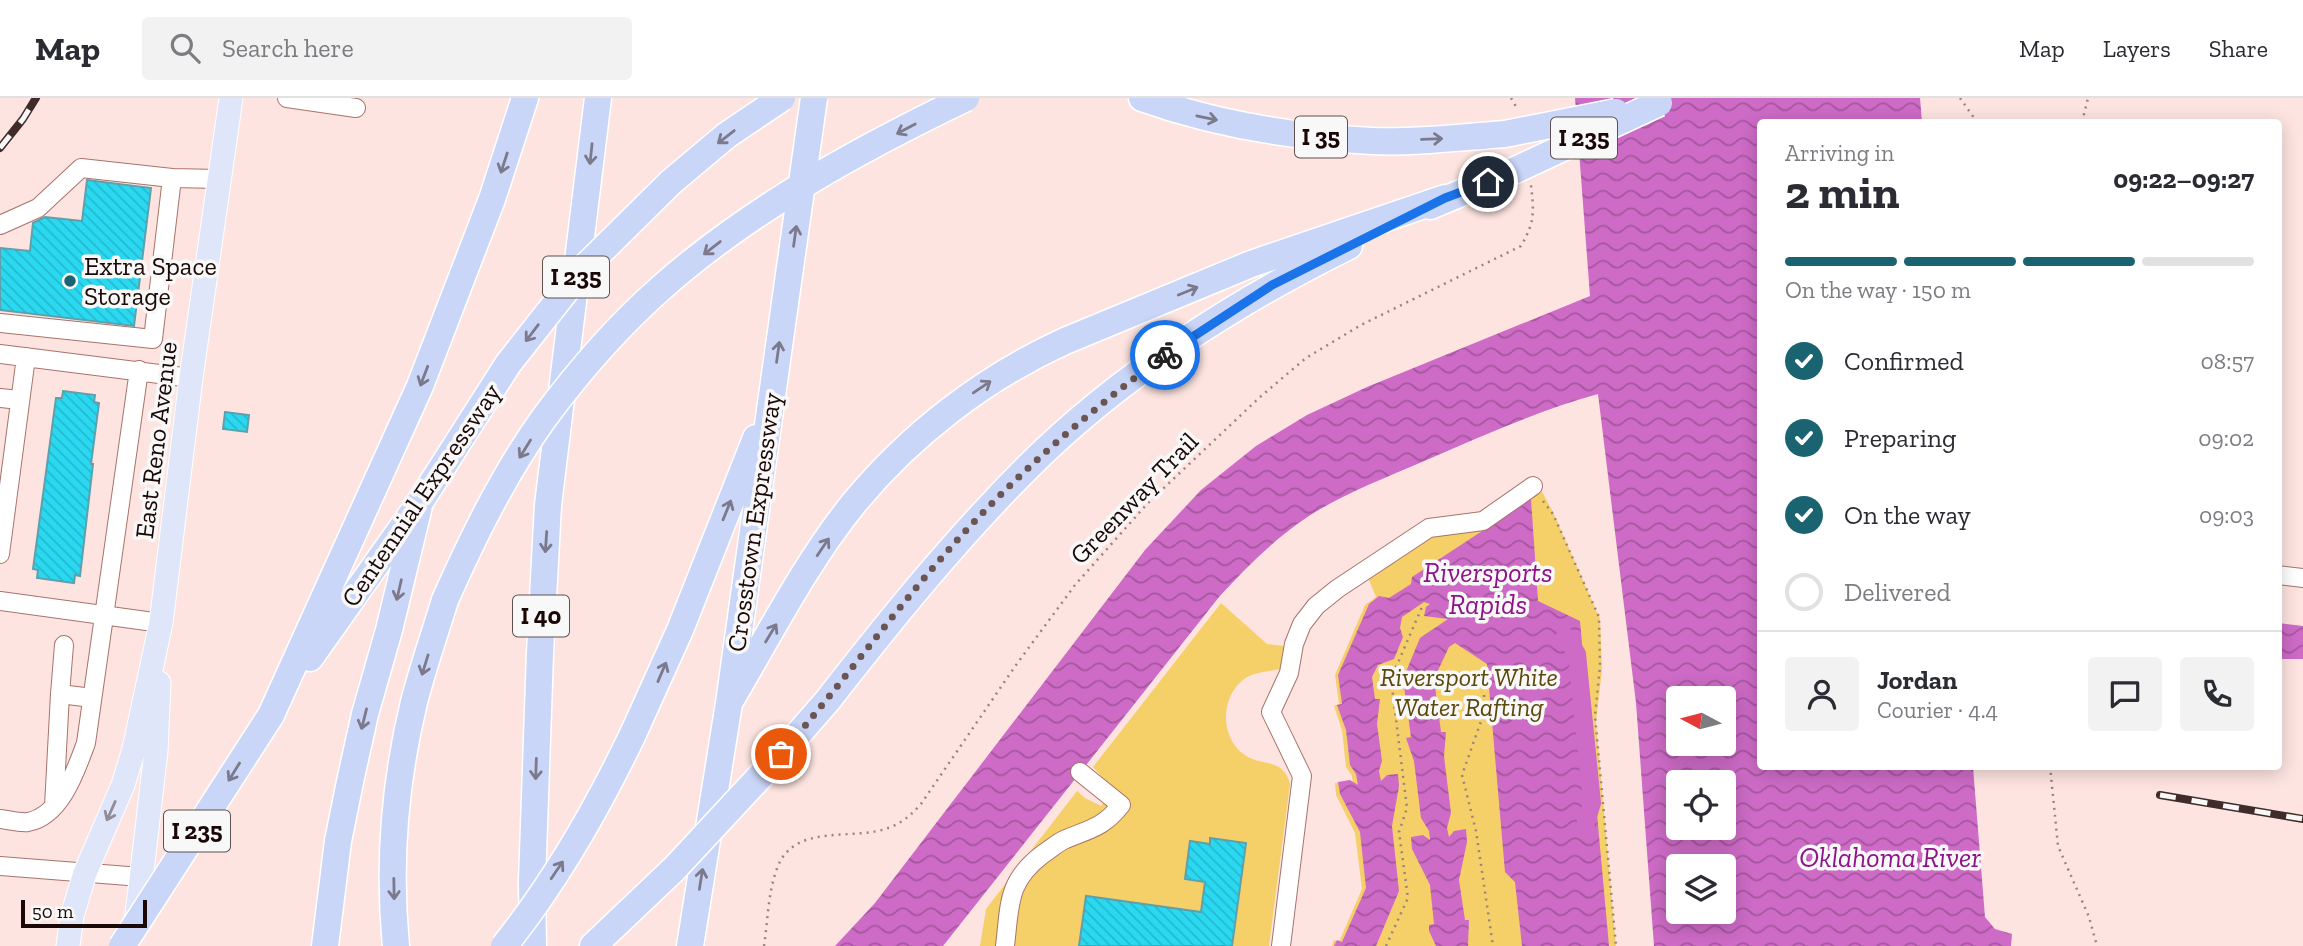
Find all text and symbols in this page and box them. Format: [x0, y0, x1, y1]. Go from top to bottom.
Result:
search box [142, 17, 632, 80]
text: Map [35, 29, 100, 68]
icon: search [166, 29, 204, 67]
text: Search here [222, 32, 354, 64]
text: Map [2019, 34, 2065, 63]
text: Layers [2103, 34, 2171, 63]
text: Share [2209, 34, 2268, 63]
one-way arrow [1195, 111, 1218, 125]
road number: I 35 [1295, 116, 1347, 158]
road number: I 235 [1551, 118, 1617, 158]
one-way arrow [896, 123, 916, 137]
one-way arrow [717, 129, 735, 144]
one-way arrow [1421, 132, 1444, 145]
text: Arriving in [1785, 139, 1894, 167]
one-way arrow [584, 143, 597, 165]
one-way arrow [497, 152, 510, 174]
pin [1458, 152, 1518, 212]
icon: home [1469, 163, 1507, 201]
text: 09:22–09:27 [2113, 163, 2254, 195]
text: 2 min [1785, 165, 1900, 220]
one-way arrow [789, 225, 802, 248]
one-way arrow [703, 240, 721, 255]
place label: Extra Space Storage [84, 250, 217, 312]
road number: I 235 [543, 257, 609, 298]
marker: Extra Space Storage [62, 273, 78, 289]
text: On the way · 150 m [1785, 276, 1971, 304]
one-way arrow [1176, 283, 1198, 296]
courier [1130, 320, 1200, 390]
one-way arrow [525, 323, 539, 342]
icon: bike [1146, 336, 1184, 374]
street label: East Reno Avenue [128, 340, 184, 540]
one-way arrow [772, 341, 785, 364]
icon: check [1785, 342, 1823, 380]
text: Confirmed [1844, 345, 1964, 377]
text: 08:57 [2201, 347, 2254, 375]
one-way arrow [416, 364, 429, 386]
street label: Centennial Expressway [334, 377, 508, 613]
one-way arrow [972, 380, 991, 394]
street label: Crosstown Expressway [720, 390, 788, 654]
icon: check [1785, 419, 1823, 457]
text: Preparing [1844, 422, 1956, 454]
text: 09:02 [2198, 424, 2254, 452]
street label: Greenway Trail [1063, 425, 1205, 571]
one-way arrow [517, 439, 532, 458]
icon: check [1785, 496, 1823, 534]
text: On the way [1844, 499, 1971, 531]
one-way arrow [721, 500, 734, 522]
text: 09:03 [2199, 501, 2254, 529]
one-way arrow [539, 530, 552, 553]
one-way arrow [815, 538, 830, 557]
water label: Riversports Rapids [1423, 556, 1553, 621]
text: Delivered [1844, 576, 1951, 608]
one-way arrow [392, 578, 405, 601]
road number: I 40 [513, 596, 569, 636]
one-way arrow [764, 624, 778, 644]
one-way arrow [418, 653, 431, 675]
button: person [1785, 657, 1859, 731]
button: chat [2088, 657, 2162, 731]
button: phone [2180, 657, 2254, 731]
park label: Riversport White Water Rafting [1380, 661, 1558, 723]
one-way arrow [656, 662, 669, 683]
text: Jordan [1877, 664, 1957, 696]
north arrow [1666, 686, 1736, 756]
map controls [1666, 686, 1736, 924]
text: Courier · 4.4 [1877, 696, 1998, 724]
one-way arrow [357, 707, 370, 730]
pin [751, 724, 811, 784]
icon: bag [762, 735, 800, 773]
one-way arrow [530, 757, 543, 780]
one-way arrow [227, 762, 241, 782]
button: locate [1666, 770, 1736, 840]
one-way arrow [104, 800, 117, 821]
road number: I 235 [164, 810, 230, 852]
water label: Oklahoma River [1799, 841, 1981, 874]
button: layers [1666, 854, 1736, 924]
one-way arrow [551, 861, 565, 881]
one-way arrow [695, 868, 708, 891]
one-way arrow [387, 877, 400, 900]
scale bar [21, 897, 147, 929]
text: 50 m [32, 900, 73, 923]

